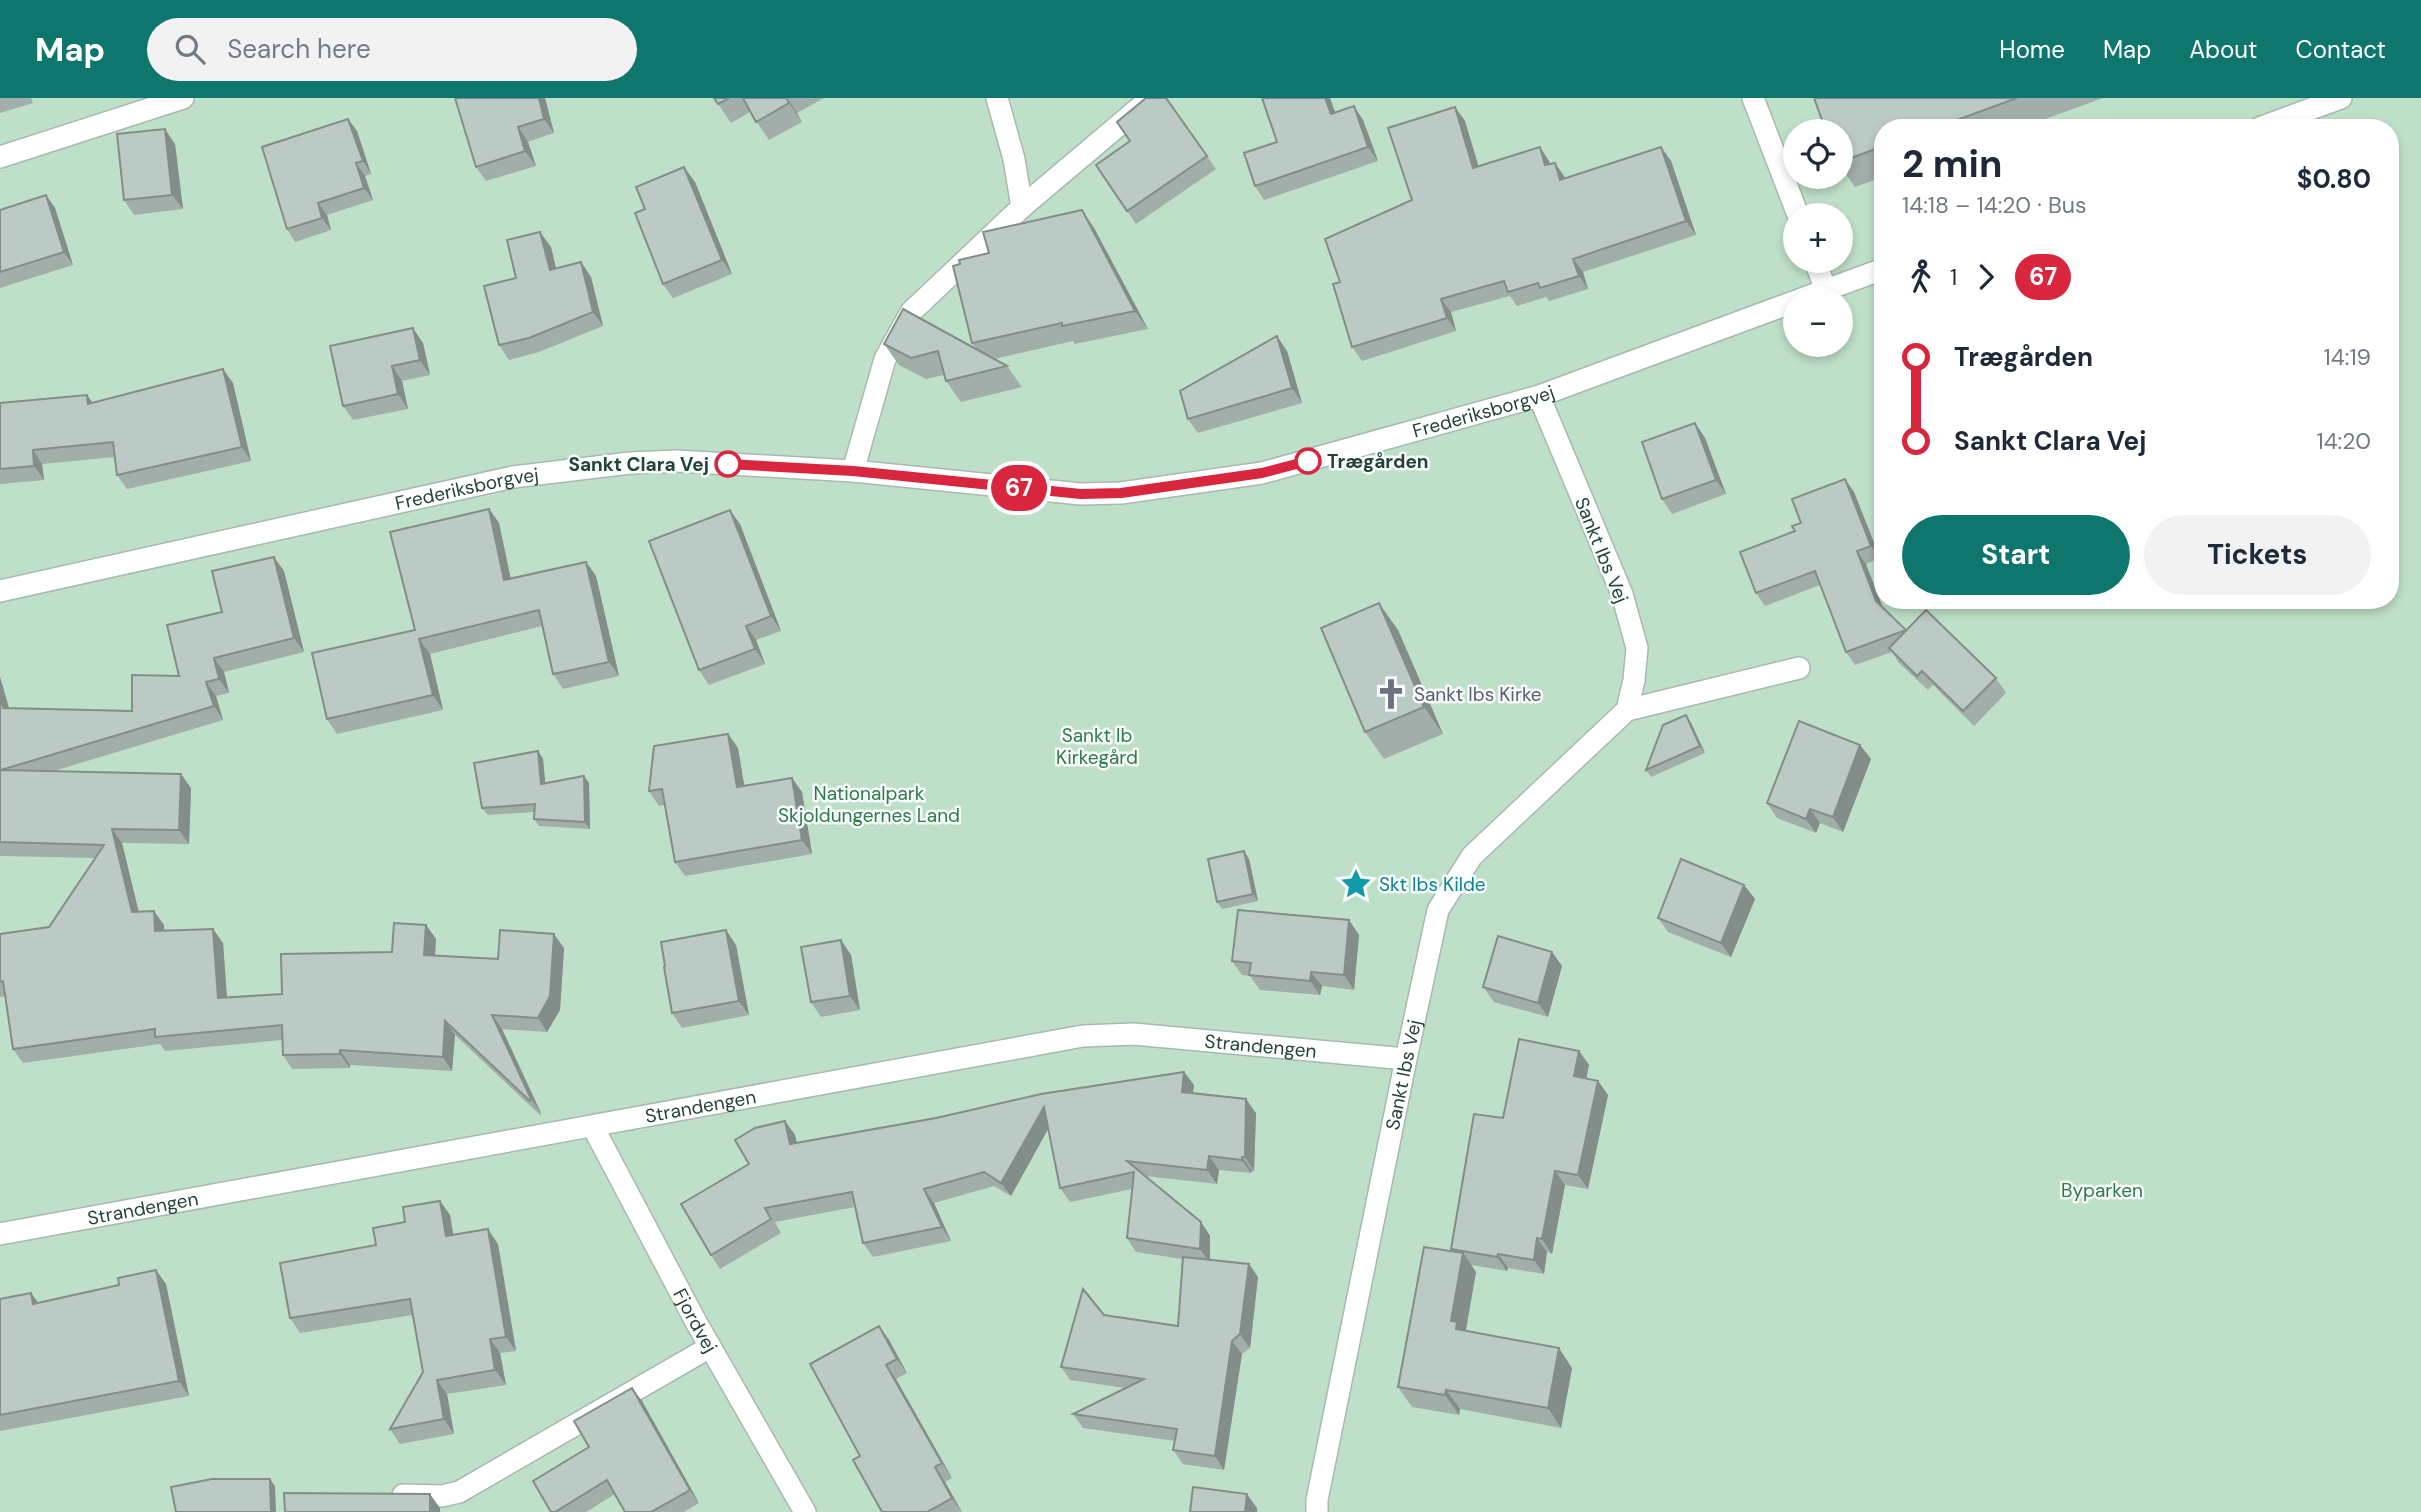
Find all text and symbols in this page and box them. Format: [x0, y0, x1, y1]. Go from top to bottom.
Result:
search box [147, 18, 637, 81]
text: Map [35, 28, 105, 71]
icon: search [171, 30, 209, 68]
text: Search here [227, 32, 371, 66]
text: Home [1999, 34, 2065, 65]
text: Map [2103, 34, 2151, 65]
text: About [2189, 34, 2258, 65]
text: Contact [2296, 34, 2386, 65]
map controls [1783, 119, 1853, 357]
button: locate [1783, 119, 1853, 189]
text: 2 min [1902, 139, 2002, 189]
text: $0.80 [2297, 162, 2371, 196]
text: 14:18 – 14:20 · Bus [1902, 190, 2086, 220]
button: + [1783, 203, 1853, 273]
icon: walk [1902, 258, 1940, 296]
icon: forward [1967, 258, 2005, 296]
text: 67 [2029, 261, 2057, 292]
text: 1 [1950, 262, 1957, 292]
button: − [1783, 287, 1853, 357]
text: Trægården [1954, 340, 2093, 374]
text: 14:19 [2324, 342, 2371, 372]
street label: Frederiksborgvej [1410, 379, 1558, 444]
text: Sankt Clara Vej [1954, 424, 2146, 458]
text: 14:20 [2316, 426, 2371, 456]
marker: Trægården [1295, 448, 1321, 474]
place label: Trægården [1327, 449, 1429, 474]
marker: Sankt Clara Vej [715, 451, 741, 477]
place label: Sankt Clara Vej [568, 452, 709, 477]
street label: Frederiksborgvej [393, 462, 540, 516]
line badge: 67 [988, 465, 1050, 511]
text: 67 [1005, 472, 1033, 503]
street label: Sankt Ibs Vej [1569, 494, 1634, 607]
button: Start [1902, 515, 2130, 595]
button: Tickets [2144, 515, 2371, 595]
church icon: Sankt Ibs Kirke [1374, 677, 1408, 711]
place label: Sankt Ibs Kirke [1414, 682, 1542, 707]
park label: Sankt Ib Kirkegård [1056, 723, 1138, 770]
park label: Nationalpark Skjoldungernes Land [778, 781, 960, 828]
place icon: Skt Ibs Kilde [1339, 867, 1373, 901]
place label: Skt Ibs Kilde [1379, 872, 1486, 897]
street label: Sankt Ibs Vej [1380, 1017, 1427, 1132]
street label: Strandengen [1203, 1029, 1318, 1064]
street label: Strandengen [643, 1084, 758, 1129]
park label: Byparken [2061, 1178, 2143, 1203]
street label: Strandengen [85, 1186, 200, 1231]
street label: Fjordvej [668, 1284, 723, 1357]

